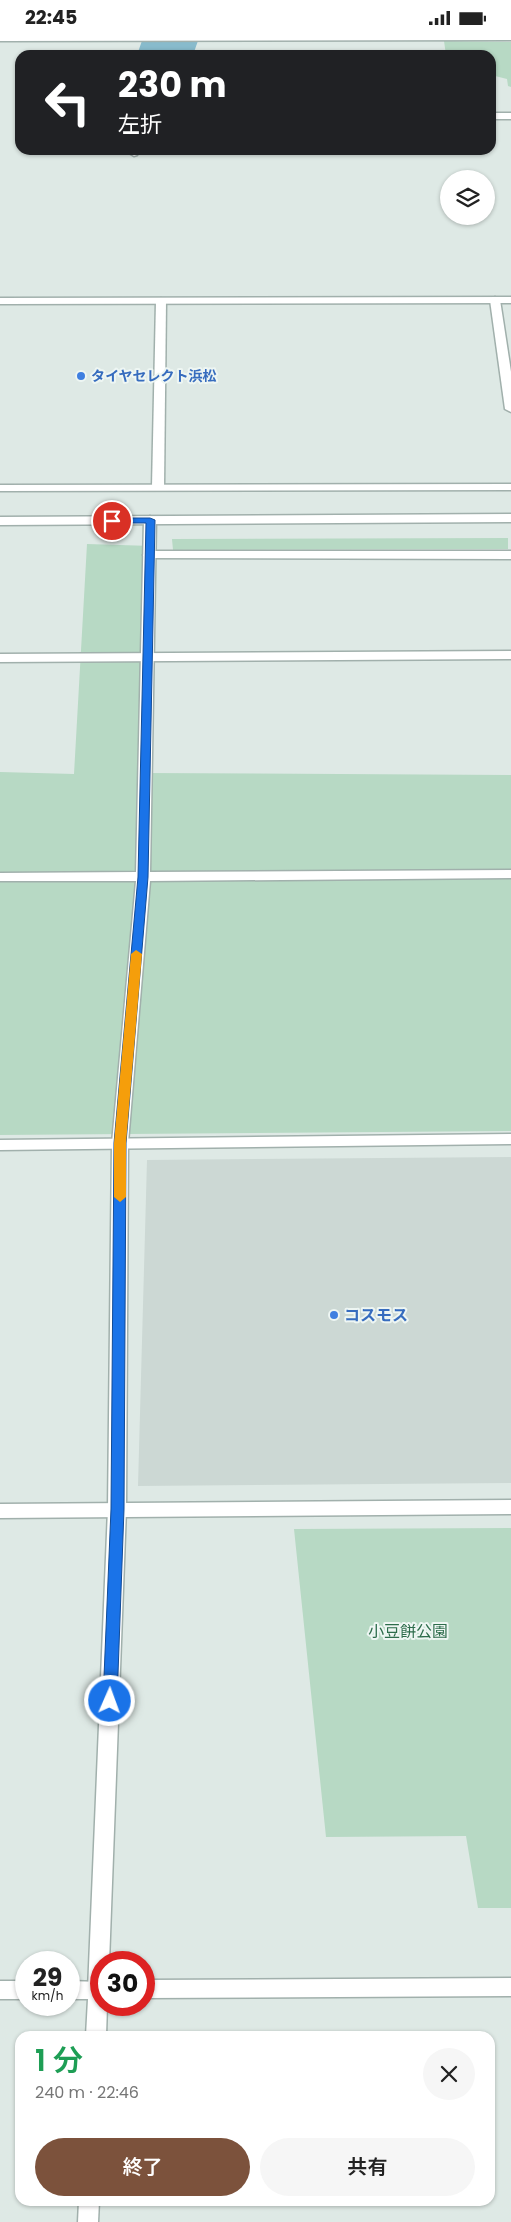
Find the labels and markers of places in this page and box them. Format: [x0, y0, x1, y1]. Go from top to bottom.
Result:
place label: タイヤセレクト浜松 [91, 366, 217, 386]
marker: タイヤセレクト浜松 [75, 370, 87, 382]
pin [91, 500, 133, 542]
place label: コスモス [344, 1304, 408, 1327]
marker: コスモス [328, 1309, 340, 1321]

